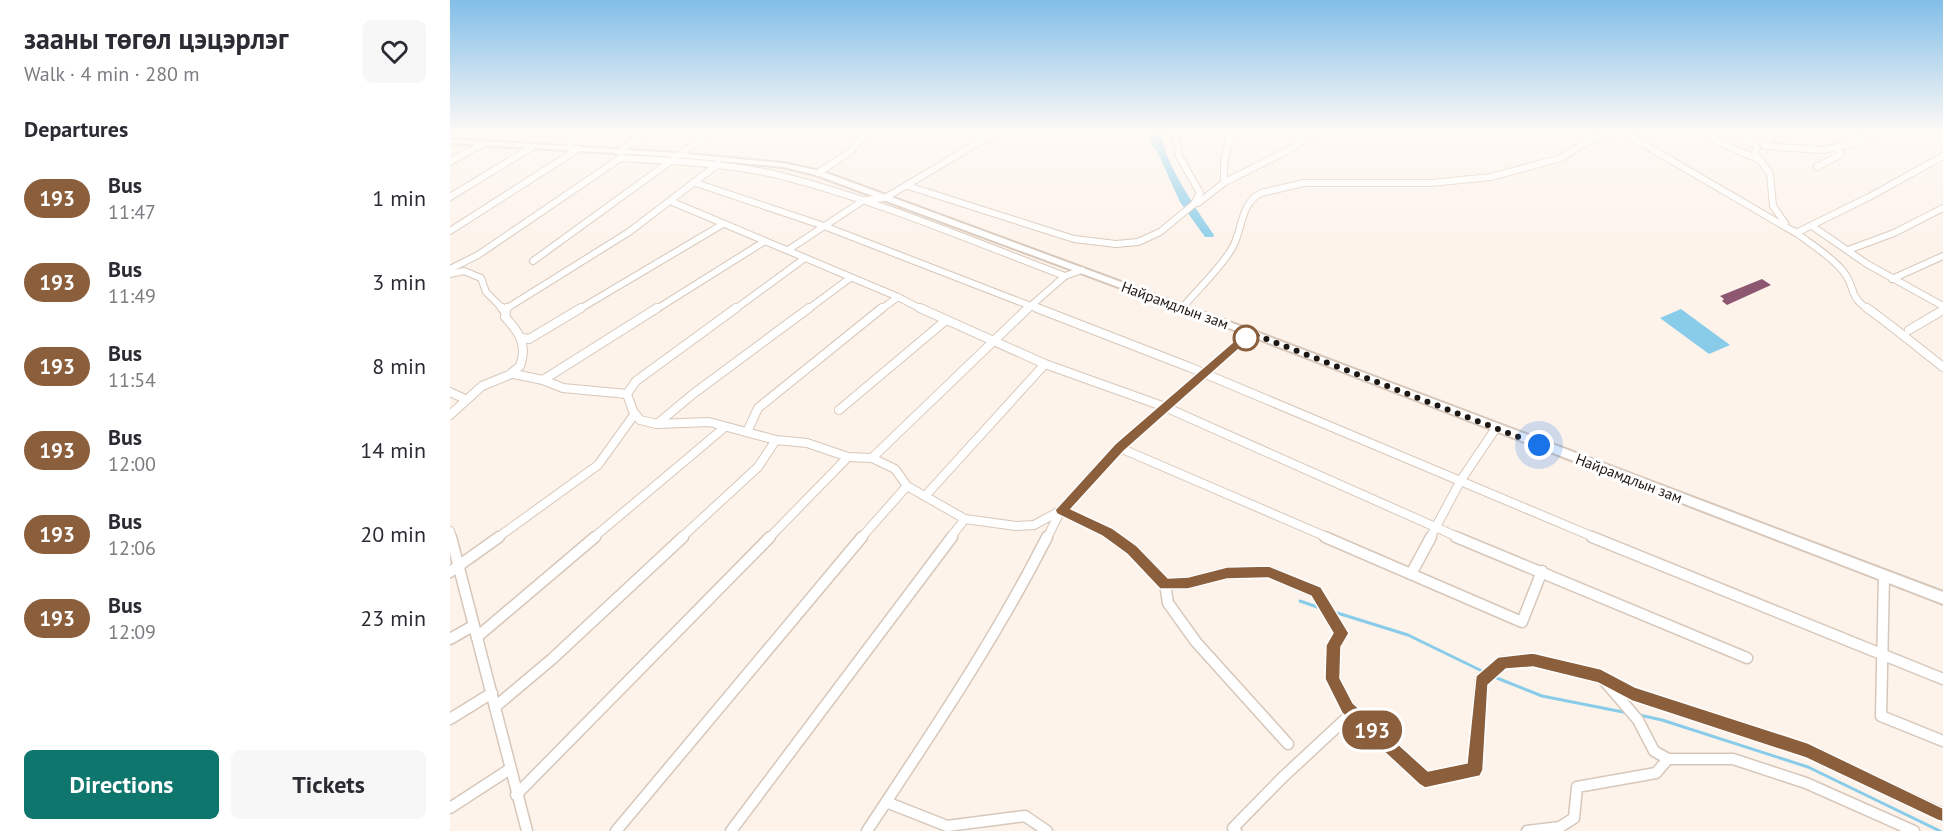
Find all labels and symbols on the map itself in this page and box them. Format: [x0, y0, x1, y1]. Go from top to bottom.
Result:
street label: Найрамдлын зам [1119, 277, 1231, 333]
unlabelled marker [1233, 325, 1259, 351]
your location [1524, 430, 1554, 460]
street label: Найрамдлын зам [1573, 449, 1685, 507]
line badge: 193 [1338, 710, 1406, 750]

